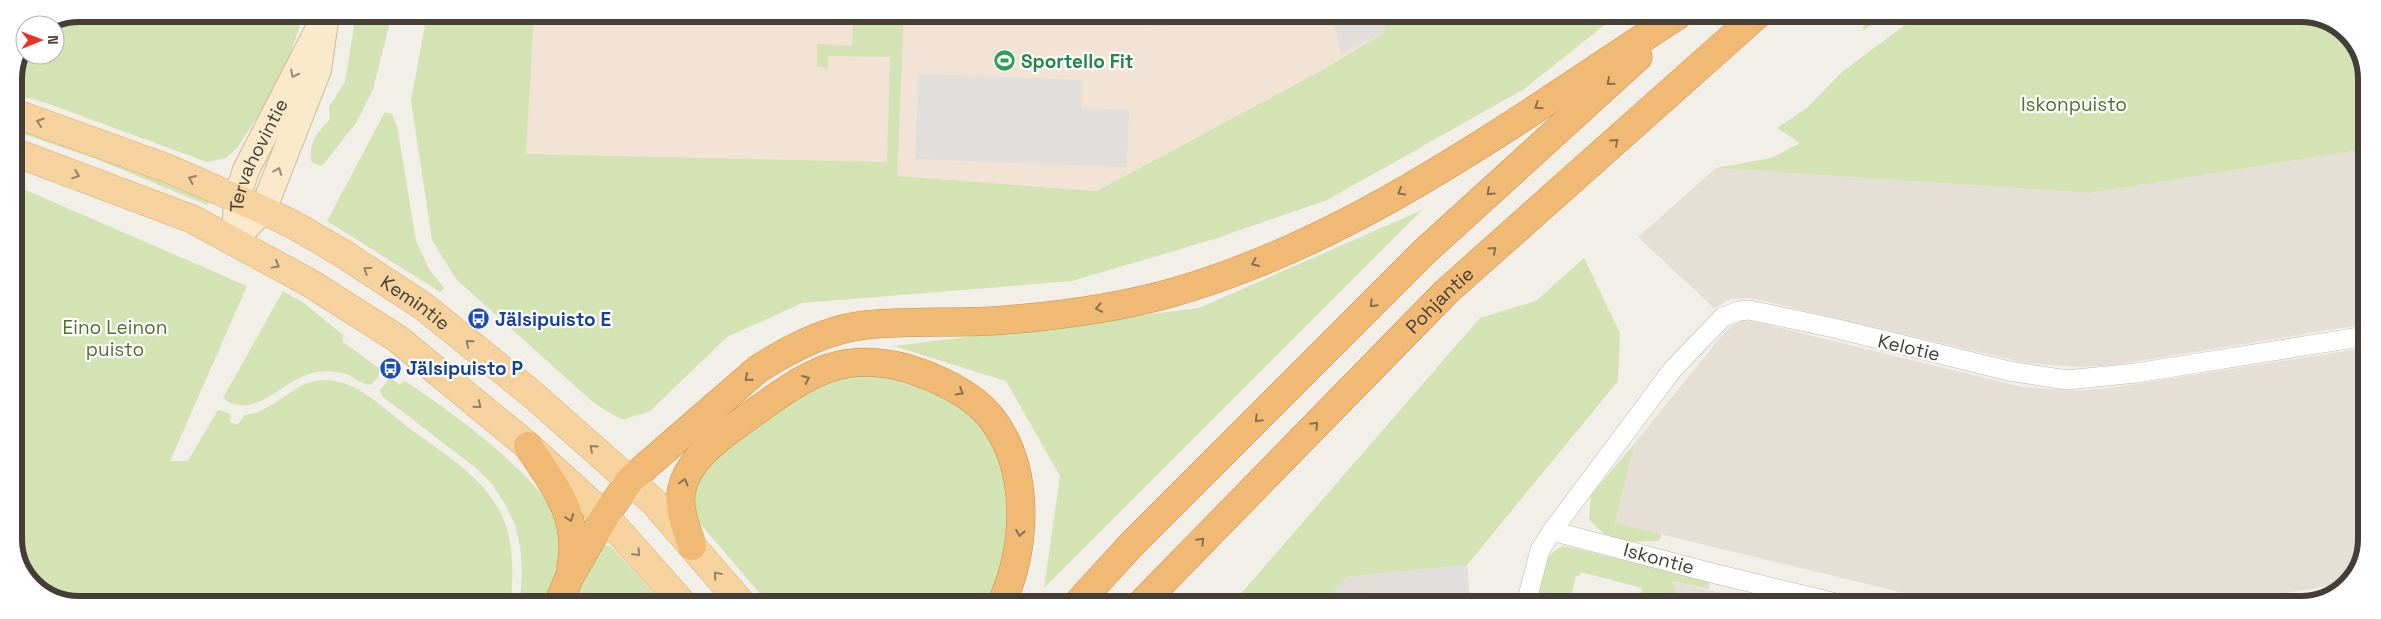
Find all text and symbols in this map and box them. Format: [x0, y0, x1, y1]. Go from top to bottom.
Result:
north arrow [15, 15, 65, 65]
text: N [44, 35, 62, 45]
sports icon: Sportello Fit [993, 49, 1017, 73]
place label: Sportello Fit [1021, 49, 1134, 74]
one-way arrow [290, 69, 300, 78]
one-way arrow [1607, 76, 1616, 85]
park label: Iskonpuisto [2021, 92, 2127, 117]
street label: Tervahovintie [224, 94, 294, 213]
one-way arrow [1534, 99, 1543, 109]
one-way arrow [37, 117, 45, 127]
one-way arrow [1609, 139, 1618, 148]
one-way arrow [272, 167, 283, 176]
one-way arrow [71, 169, 80, 179]
one-way arrow [188, 174, 197, 185]
one-way arrow [1397, 186, 1406, 196]
one-way arrow [1487, 186, 1496, 195]
one-way arrow [1488, 246, 1497, 255]
one-way arrow [1251, 257, 1260, 268]
one-way arrow [271, 259, 280, 269]
street label: Pohjantie [1400, 261, 1479, 339]
one-way arrow [364, 267, 373, 276]
street label: Kemintie [376, 270, 455, 336]
one-way arrow [1370, 298, 1379, 307]
one-way arrow [1094, 302, 1103, 313]
bus stop icon: Jälsipuisto E [467, 307, 491, 331]
place label: Jälsipuisto E [495, 307, 611, 332]
park label: Eino Leinon puisto [63, 315, 167, 362]
street label: Kelotie [1875, 328, 1942, 367]
one-way arrow [466, 341, 475, 349]
bus stop icon: Jälsipuisto P [378, 356, 402, 380]
place label: Jälsipuisto P [406, 356, 523, 381]
one-way arrow [744, 372, 753, 381]
one-way arrow [801, 374, 810, 385]
one-way arrow [955, 385, 964, 395]
one-way arrow [472, 399, 481, 407]
one-way arrow [1254, 413, 1263, 422]
one-way arrow [1309, 422, 1318, 431]
one-way arrow [590, 445, 599, 454]
one-way arrow [679, 478, 689, 486]
one-way arrow [564, 513, 574, 522]
one-way arrow [1015, 529, 1025, 538]
one-way arrow [1195, 537, 1204, 546]
street label: Iskontie [1621, 537, 1697, 580]
one-way arrow [631, 547, 640, 556]
one-way arrow [714, 571, 723, 580]

